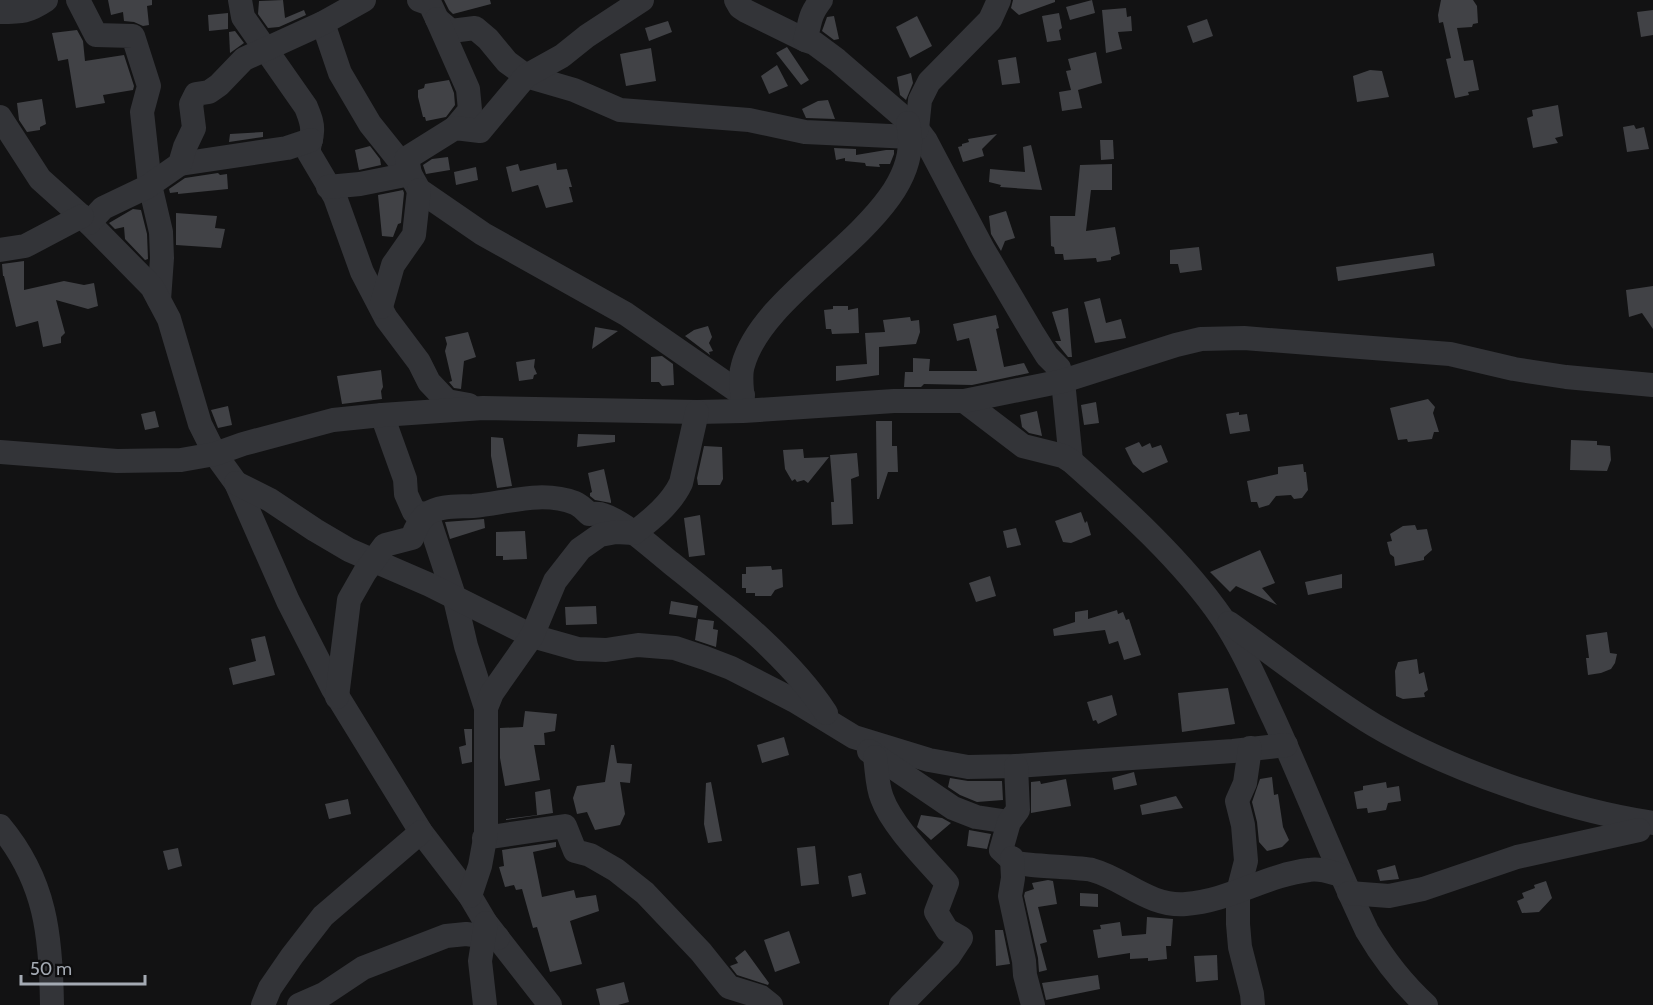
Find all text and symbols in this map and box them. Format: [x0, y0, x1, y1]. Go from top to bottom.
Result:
scale bar [21, 948, 146, 986]
text: 50 m [30, 958, 72, 980]

